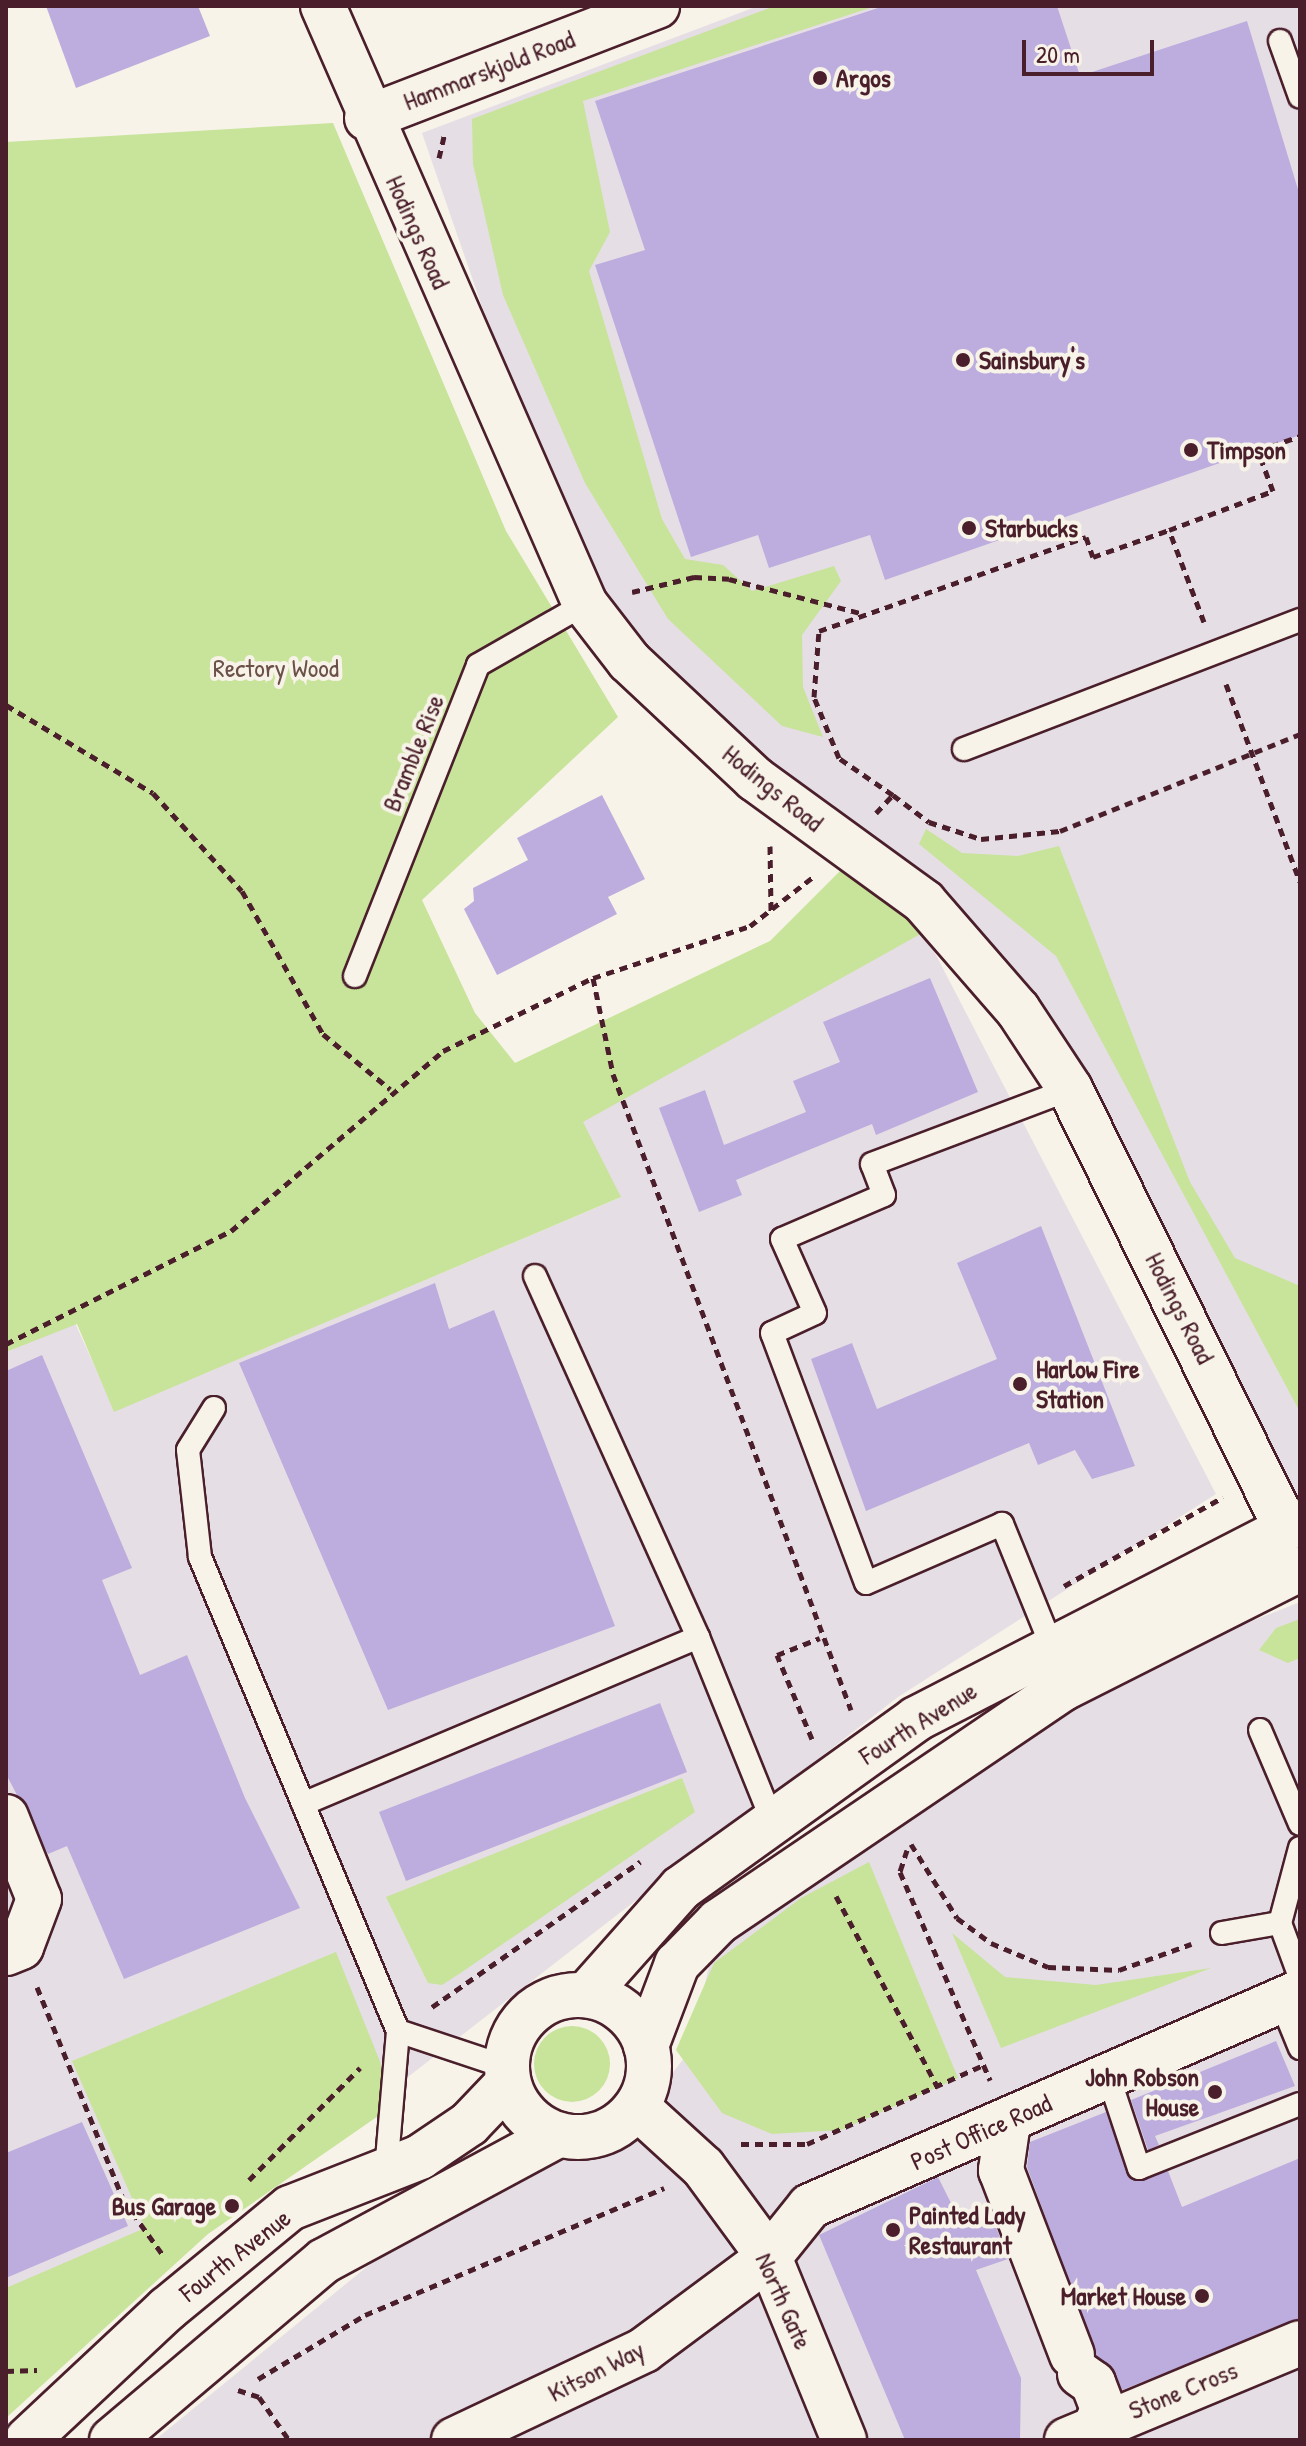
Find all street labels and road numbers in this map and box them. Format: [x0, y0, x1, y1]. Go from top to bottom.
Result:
street label: Hammarskjold Road [399, 23, 579, 117]
street label: Hodings Road [379, 171, 457, 293]
street label: Bramble Rise [375, 690, 451, 816]
street label: Hodings Road [716, 738, 830, 838]
street label: Hodings Road [1139, 1247, 1221, 1369]
street label: Fourth Avenue [854, 1675, 982, 1771]
street label: Post Office Road [906, 2087, 1056, 2177]
street label: Fourth Avenue [173, 2202, 297, 2308]
street label: North Gate [749, 2248, 819, 2354]
street label: Kitson Way [543, 2334, 649, 2408]
street label: Stone Cross [1124, 2354, 1242, 2426]

